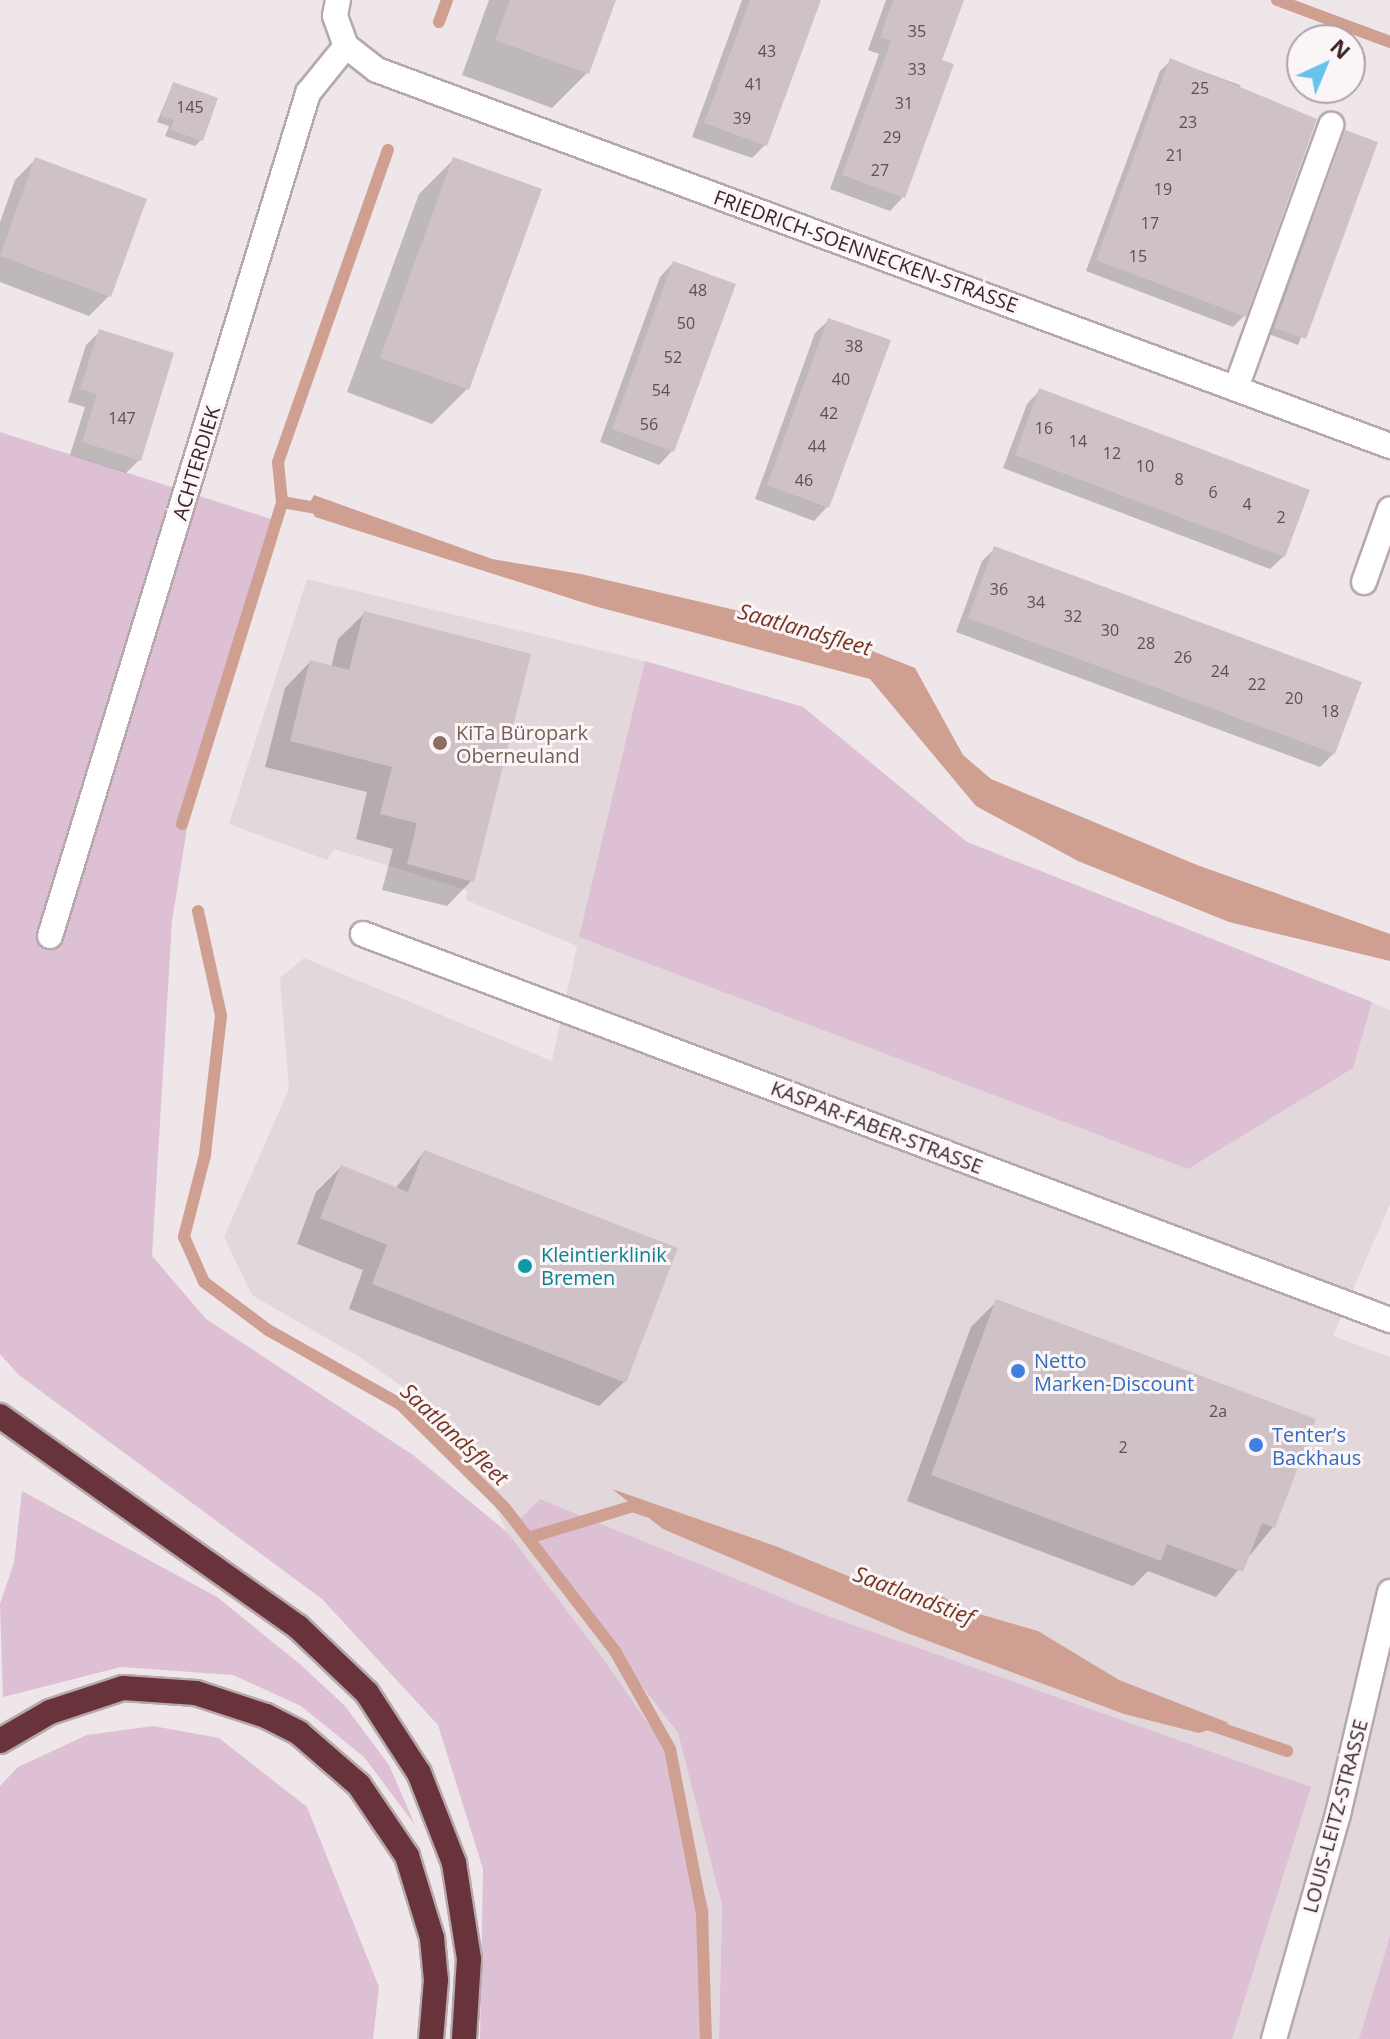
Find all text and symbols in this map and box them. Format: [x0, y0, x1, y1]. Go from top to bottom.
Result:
house number: 35 [908, 21, 926, 41]
north arrow [1286, 24, 1366, 104]
text: N [1324, 31, 1358, 65]
house number: 43 [758, 41, 776, 61]
house number: 33 [908, 59, 926, 79]
house number: 41 [745, 74, 763, 94]
house number: 25 [1191, 78, 1209, 98]
house number: 31 [895, 93, 913, 113]
house number: 145 [176, 97, 204, 117]
house number: 39 [733, 108, 751, 128]
house number: 23 [1179, 112, 1197, 132]
house number: 29 [883, 127, 901, 147]
house number: 21 [1166, 145, 1184, 165]
house number: 27 [871, 160, 889, 180]
house number: 19 [1154, 179, 1172, 199]
street label: FRIEDRICH-SOENNECKEN-STRASSE [711, 185, 1021, 317]
house number: 17 [1141, 213, 1159, 233]
house number: 15 [1129, 246, 1147, 266]
house number: 48 [689, 280, 707, 300]
house number: 50 [677, 313, 695, 333]
house number: 38 [845, 336, 863, 356]
house number: 52 [664, 347, 682, 367]
house number: 40 [832, 369, 850, 389]
house number: 54 [652, 380, 670, 400]
street label: ACHTERDIEK [167, 403, 225, 523]
house number: 42 [820, 403, 838, 423]
house number: 147 [108, 408, 136, 428]
house number: 56 [640, 414, 658, 434]
house number: 16 [1035, 418, 1053, 438]
house number: 14 [1069, 431, 1087, 451]
house number: 44 [808, 436, 826, 456]
house number: 12 [1103, 443, 1121, 463]
house number: 10 [1136, 456, 1154, 476]
house number: 8 [1174, 469, 1184, 489]
house number: 46 [795, 470, 813, 490]
house number: 6 [1208, 482, 1218, 502]
house number: 4 [1242, 494, 1252, 514]
house number: 2 [1276, 507, 1286, 527]
house number: 36 [990, 579, 1008, 599]
house number: 34 [1027, 592, 1045, 612]
water label: Saatlandsfleet [735, 597, 875, 661]
house number: 32 [1064, 606, 1082, 626]
house number: 30 [1101, 620, 1119, 640]
house number: 28 [1137, 633, 1155, 653]
house number: 26 [1174, 647, 1192, 667]
house number: 24 [1211, 661, 1229, 681]
house number: 22 [1248, 674, 1266, 694]
house number: 20 [1285, 688, 1303, 708]
house number: 18 [1321, 701, 1339, 721]
place label: KiTa Büropark Oberneuland [456, 720, 588, 767]
marker: KiTa Büropark Oberneuland [431, 734, 449, 752]
street label: KASPAR-FABER-STRASSE [768, 1075, 986, 1179]
place label: Kleintierklinik Bremen [541, 1242, 667, 1289]
marker: Kleintierklinik Bremen [516, 1257, 534, 1275]
place label: Netto Marken-Discount [1034, 1348, 1194, 1395]
marker: Netto Marken-Discount [1009, 1362, 1027, 1380]
water label: Saatlandsfleet [396, 1377, 514, 1491]
house number: 2a [1209, 1401, 1227, 1421]
place label: Tenter’s Backhaus [1272, 1422, 1361, 1469]
marker: Tenter’s Backhaus [1247, 1436, 1265, 1454]
house number: 2 [1118, 1437, 1128, 1457]
water label: Saatlandstief [850, 1560, 978, 1630]
street label: LOUIS-LEITZ-STRASSE [1298, 1716, 1372, 1916]

